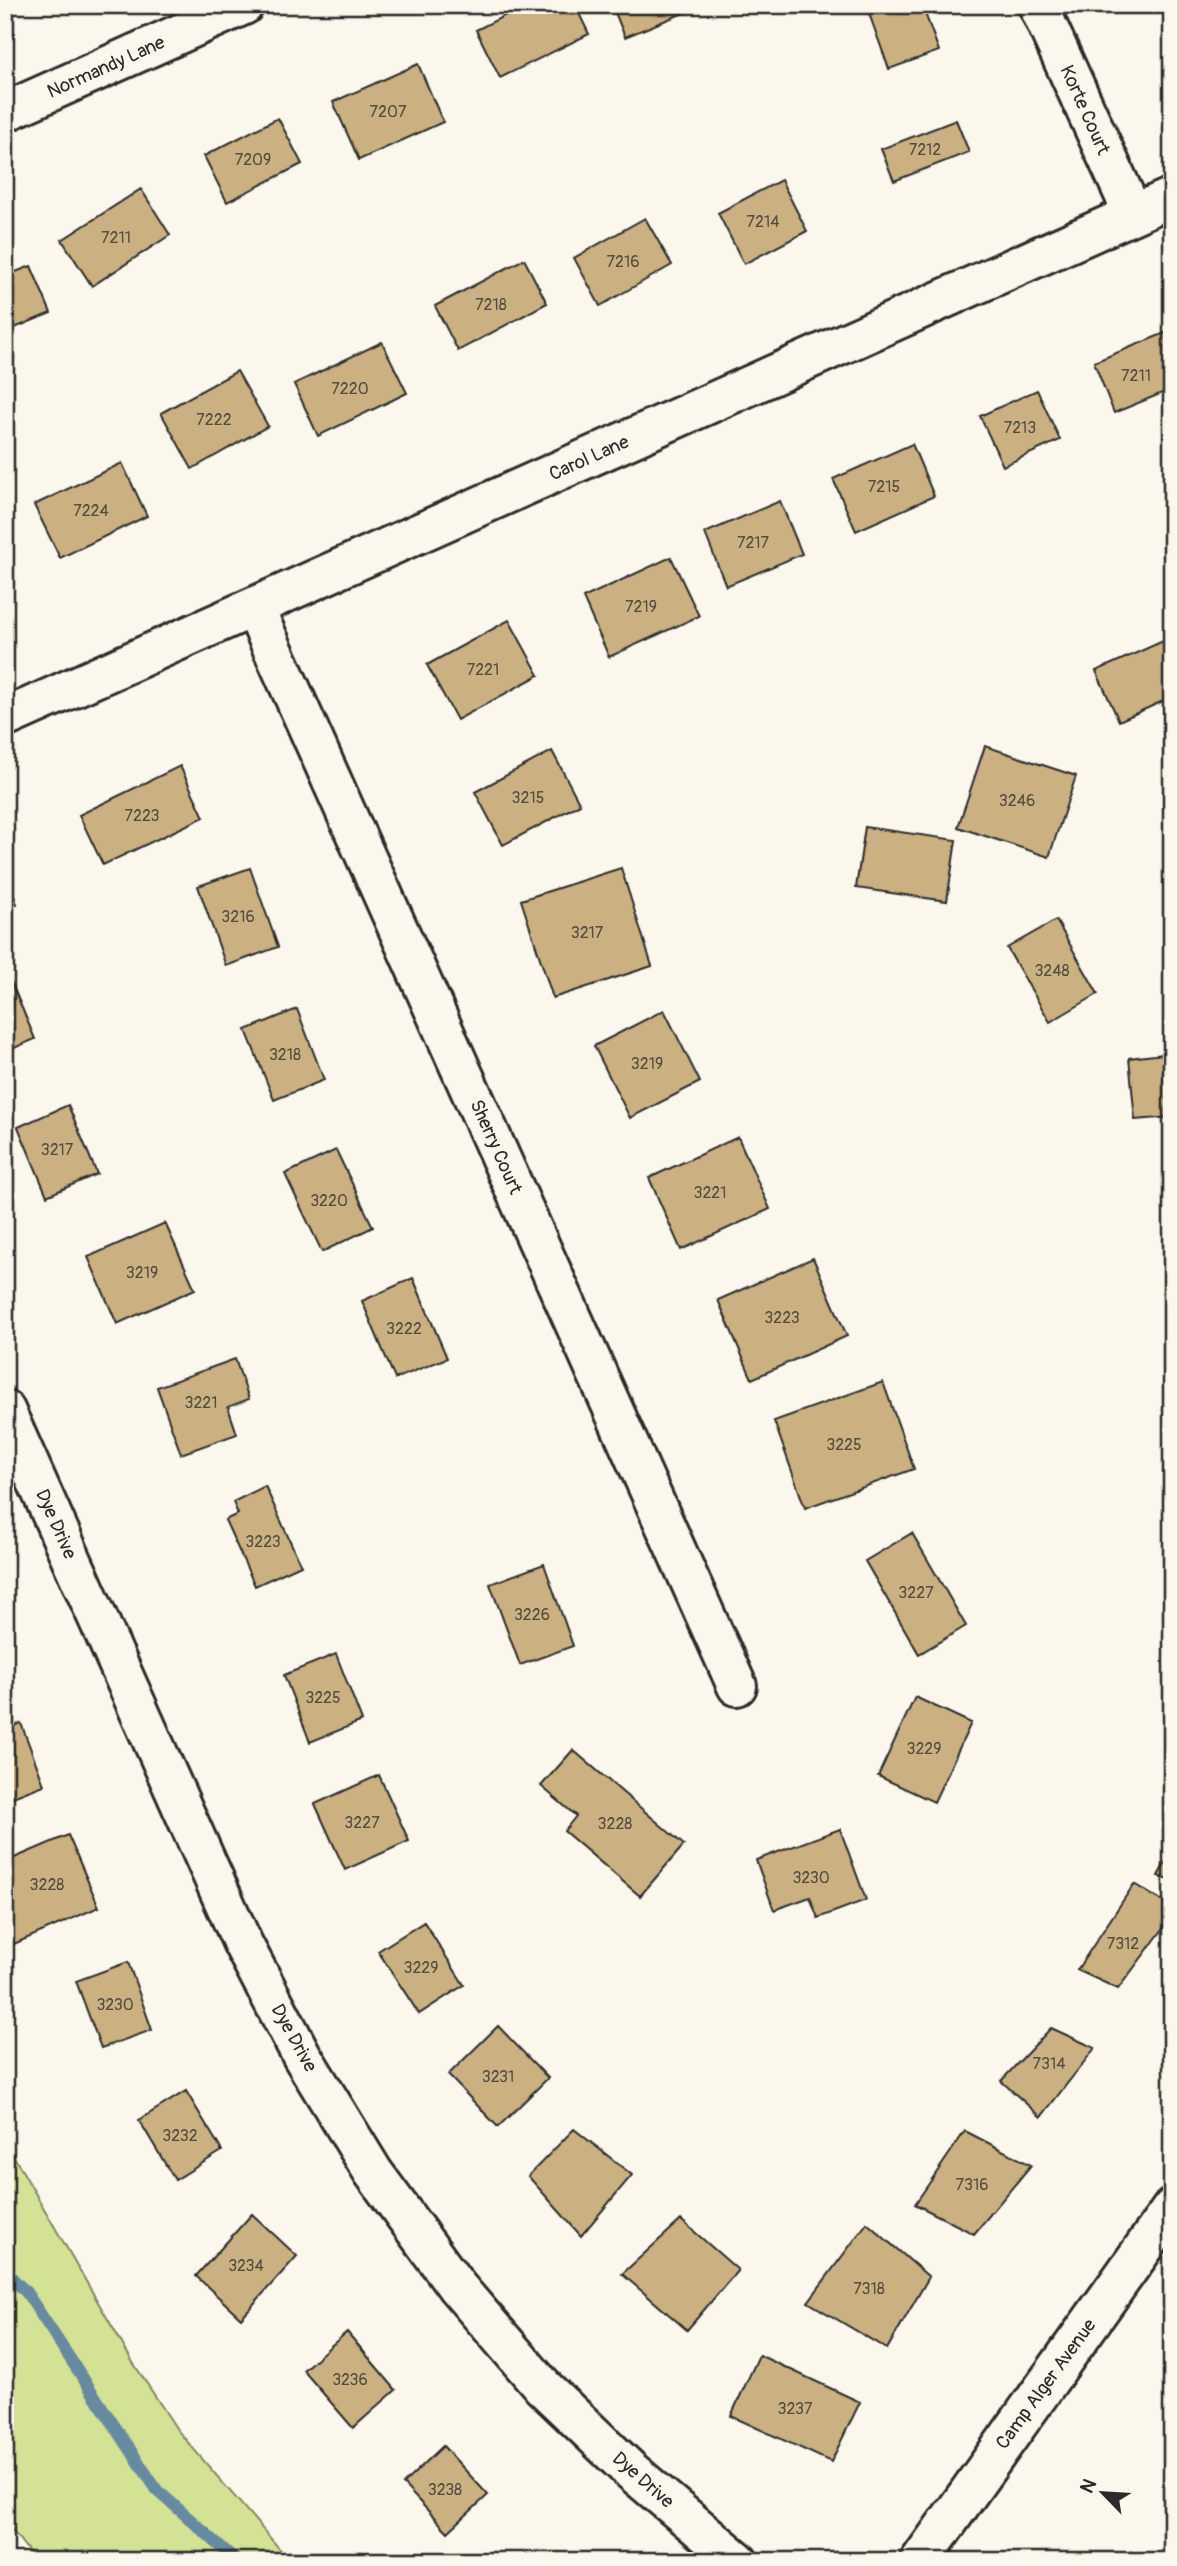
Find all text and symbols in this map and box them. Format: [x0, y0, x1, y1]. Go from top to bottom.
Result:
street label: Normandy Lane [43, 30, 169, 104]
street label: Korte Court [1055, 61, 1116, 159]
house number: 7207 [370, 102, 407, 122]
house number: 7212 [909, 140, 941, 160]
house number: 7209 [235, 150, 271, 170]
house number: 7214 [747, 212, 779, 232]
house number: 7211 [101, 228, 131, 248]
house number: 7216 [607, 252, 639, 272]
house number: 7218 [475, 295, 507, 315]
house number: 7211 [1121, 366, 1151, 386]
house number: 7220 [331, 379, 369, 399]
house number: 7222 [196, 410, 232, 430]
house number: 7213 [1004, 418, 1036, 438]
street label: Carol Lane [545, 430, 633, 486]
house number: 7215 [868, 477, 900, 497]
house number: 7224 [73, 501, 109, 521]
house number: 7217 [737, 533, 770, 553]
house number: 7219 [625, 597, 657, 617]
house number: 7221 [467, 660, 499, 680]
house number: 3215 [512, 788, 544, 808]
house number: 3246 [999, 791, 1035, 811]
house number: 7223 [125, 806, 159, 826]
house number: 3216 [221, 907, 255, 927]
house number: 3217 [571, 923, 604, 943]
house number: 3248 [1034, 961, 1070, 981]
house number: 3218 [269, 1045, 301, 1065]
house number: 3219 [631, 1054, 663, 1074]
street label: Sherry Court [464, 1096, 528, 1198]
house number: 3217 [41, 1140, 74, 1160]
house number: 3221 [693, 1183, 727, 1203]
house number: 3220 [310, 1191, 348, 1211]
house number: 3219 [126, 1263, 158, 1283]
house number: 3223 [764, 1308, 800, 1328]
house number: 3222 [386, 1319, 422, 1339]
house number: 3221 [184, 1393, 218, 1413]
house number: 3225 [826, 1435, 862, 1455]
street label: Dye Drive [30, 1485, 82, 1563]
house number: 3223 [245, 1532, 281, 1552]
house number: 3227 [898, 1583, 934, 1603]
house number: 3226 [514, 1605, 550, 1625]
house number: 3225 [305, 1688, 341, 1708]
house number: 3229 [906, 1739, 942, 1759]
house number: 3227 [344, 1813, 380, 1833]
house number: 3228 [598, 1814, 632, 1834]
house number: 3230 [792, 1868, 830, 1888]
house number: 3228 [30, 1875, 64, 1895]
house number: 7312 [1107, 1934, 1139, 1954]
house number: 3229 [403, 1958, 439, 1978]
house number: 3230 [96, 1995, 134, 2015]
street label: Dye Drive [266, 2000, 323, 2077]
house number: 7314 [1033, 2054, 1065, 2074]
house number: 3231 [482, 2067, 514, 2087]
house number: 3232 [162, 2126, 198, 2146]
house number: 7316 [956, 2175, 988, 2195]
house number: 3234 [228, 2256, 264, 2276]
house number: 7318 [853, 2279, 885, 2299]
street label: Camp Alger Avenue [991, 2313, 1102, 2454]
house number: 3236 [332, 2370, 368, 2390]
house number: 3237 [778, 2399, 813, 2419]
street label: Dye Drive [607, 2447, 679, 2514]
north arrow [1068, 2458, 1138, 2528]
text: N [1075, 2475, 1102, 2497]
house number: 3238 [428, 2480, 462, 2500]

